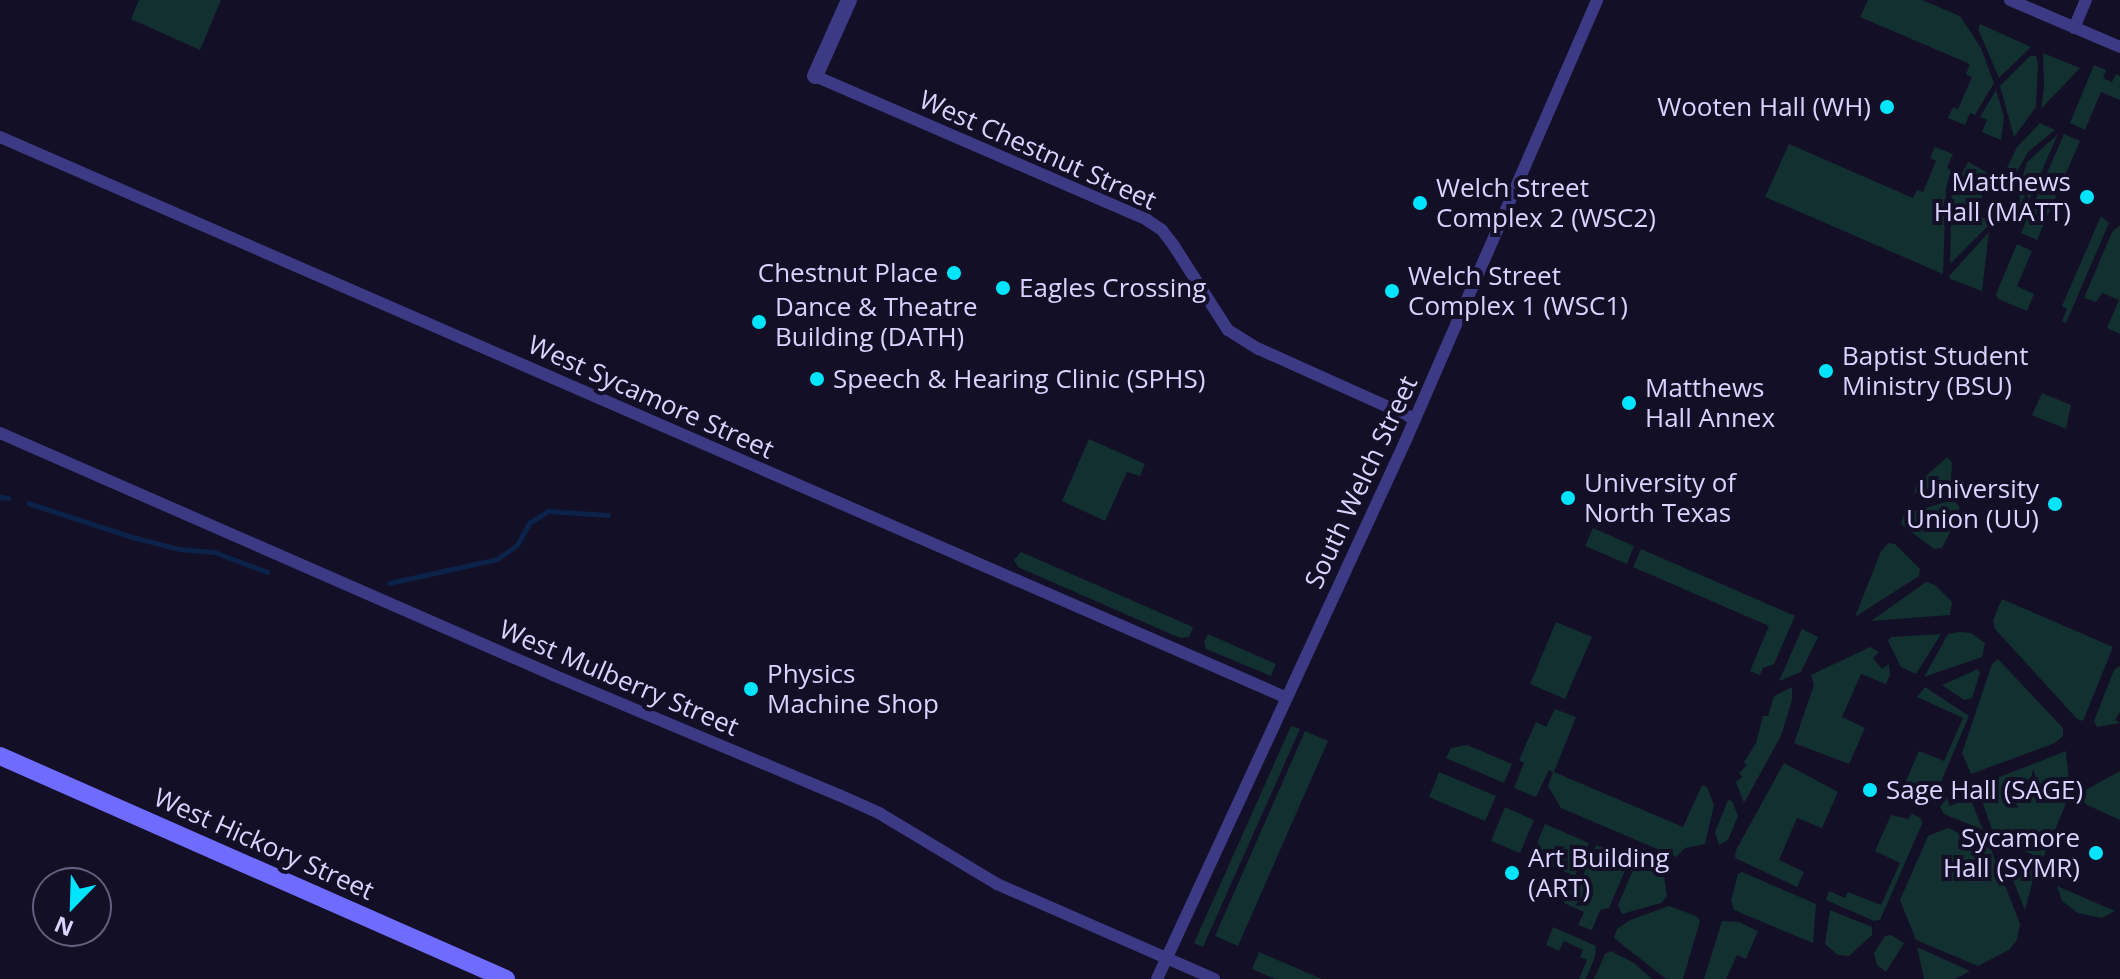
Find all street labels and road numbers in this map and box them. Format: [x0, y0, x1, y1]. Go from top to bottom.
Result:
street label: West Chestnut Street [915, 84, 1161, 216]
street label: West Sycamore Street [523, 329, 779, 465]
street label: South Welch Street [1298, 371, 1424, 593]
street label: West Mulberry Street [495, 613, 743, 743]
street label: West Hickory Street [149, 781, 379, 907]

